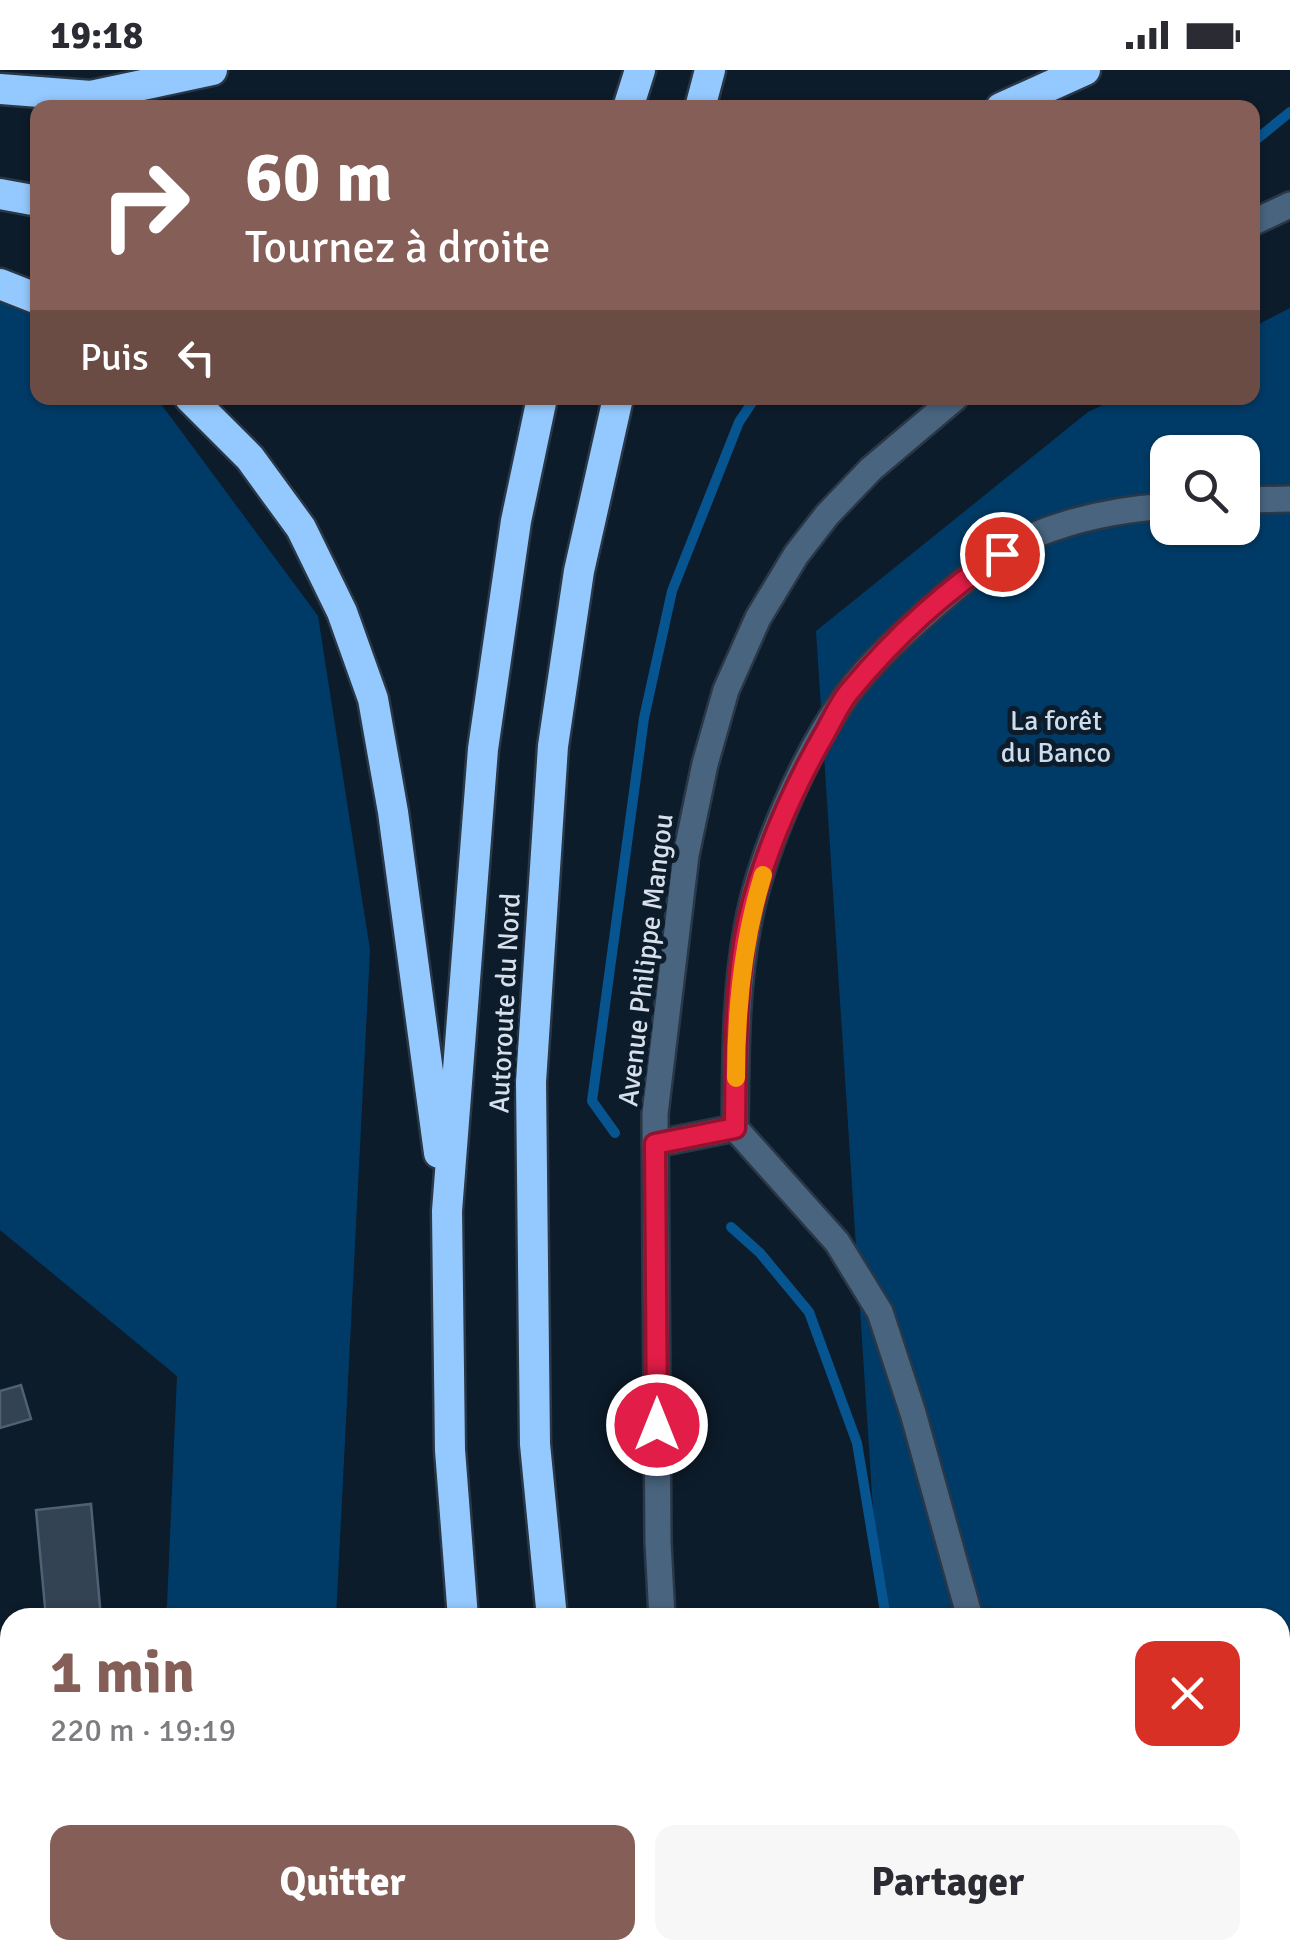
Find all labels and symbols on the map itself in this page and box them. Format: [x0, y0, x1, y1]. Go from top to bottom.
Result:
pin [960, 512, 1045, 597]
park label: La forêt du Banco [1001, 704, 1111, 770]
street label: Avenue Philippe Mangou [611, 812, 681, 1108]
street label: Autoroute du Nord [482, 892, 528, 1114]
position arrow [605, 1373, 709, 1477]

